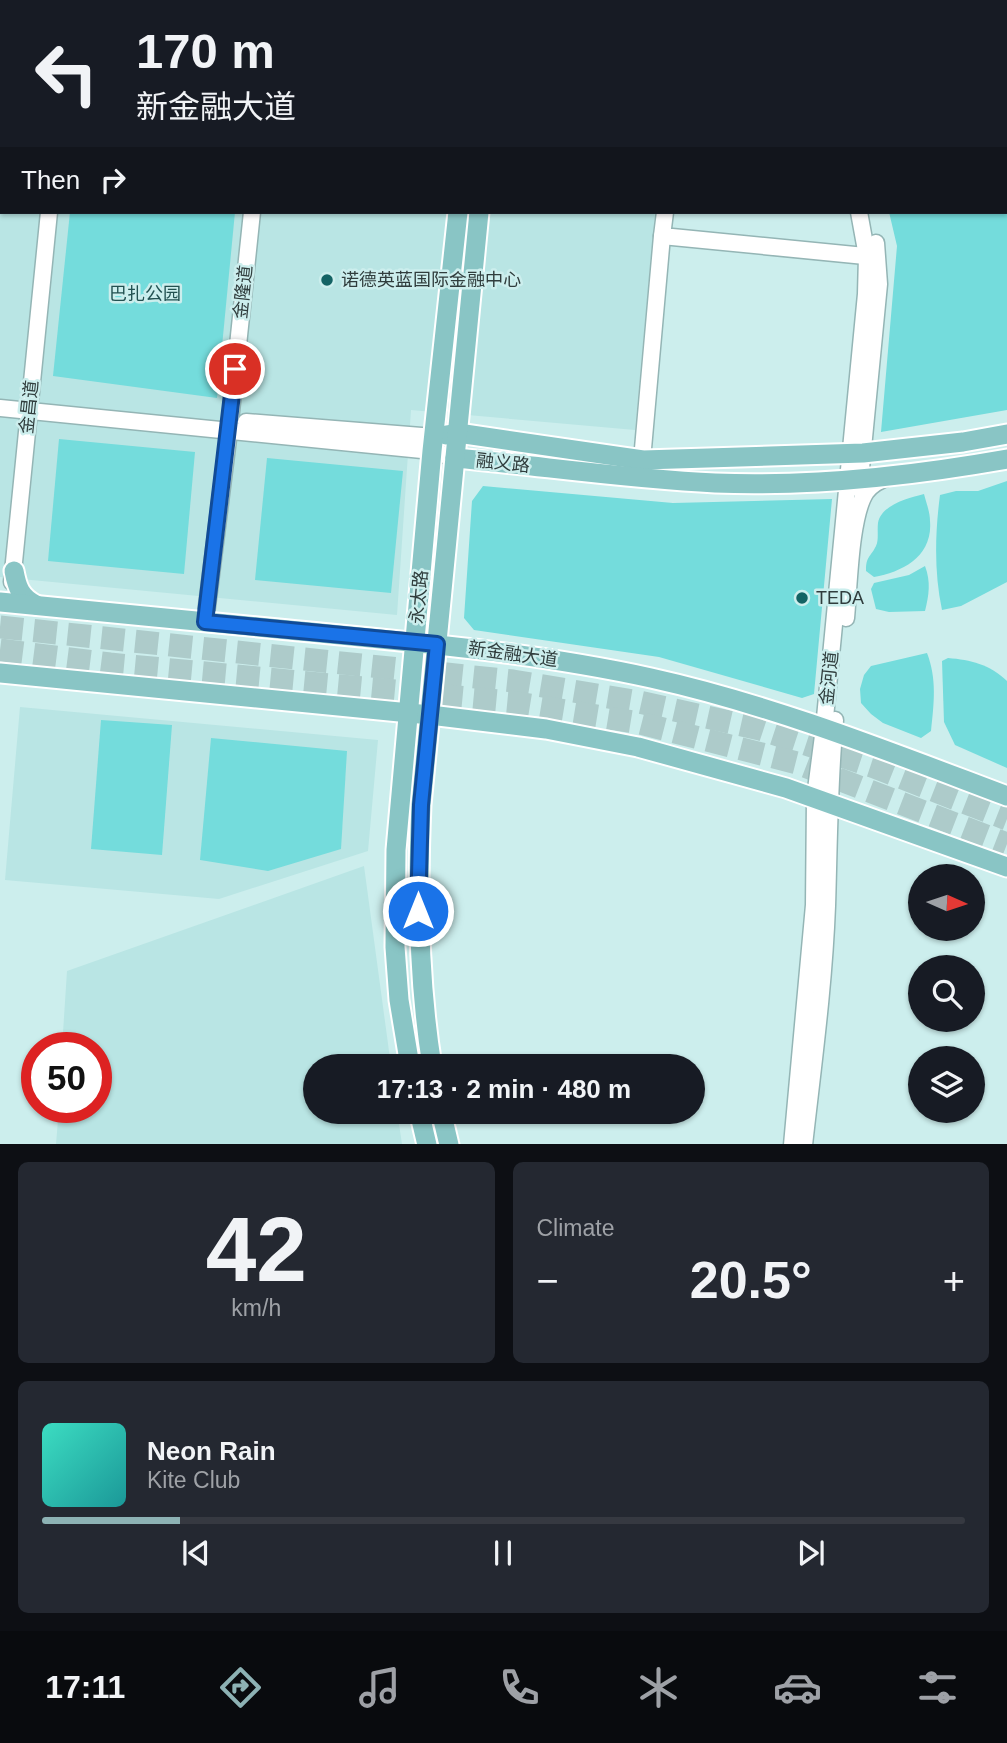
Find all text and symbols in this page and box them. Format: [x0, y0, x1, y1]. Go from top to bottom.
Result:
text: 170 m [136, 24, 275, 78]
icon: left [21, 28, 112, 119]
text: 新金融大道 [136, 89, 296, 125]
icon: right [94, 161, 132, 199]
text: Then [21, 165, 80, 195]
street label: 金隆道 [230, 264, 256, 320]
place label: 诺德英蓝国际金融中心 [341, 270, 521, 290]
marker: 诺德英蓝国际金融中心 [319, 272, 335, 288]
park label: 巴扎公园 [109, 284, 181, 304]
pin [205, 339, 265, 399]
icon: arrive [216, 350, 254, 388]
street label: 金昌道 [16, 379, 42, 435]
street label: 融义路 [475, 450, 531, 476]
street label: 永太路 [407, 569, 431, 625]
place label: TEDA [816, 588, 864, 608]
marker: TEDA [794, 590, 810, 606]
street label: 新金融大道 [467, 638, 559, 670]
street label: 金河道 [816, 650, 842, 706]
north arrow [908, 864, 985, 942]
map controls [908, 864, 985, 1123]
position arrow [381, 874, 455, 948]
button: search [908, 955, 985, 1032]
speed limit sign: 50 [21, 1032, 112, 1123]
button: layers [908, 1046, 985, 1123]
text: 17:13 · 2 min · 480 m [377, 1074, 631, 1104]
text: 42 [206, 1199, 307, 1300]
text: Climate [537, 1215, 614, 1241]
text: 20.5° [690, 1251, 812, 1309]
text: − [537, 1260, 559, 1302]
text: + [943, 1260, 965, 1302]
text: km/h [231, 1295, 281, 1321]
text: Neon Rain [147, 1436, 276, 1466]
text: Kite Club [147, 1467, 240, 1493]
icon: previous [177, 1534, 215, 1572]
icon: pause [484, 1534, 522, 1572]
icon: next [792, 1534, 830, 1572]
icon: directions [216, 1663, 265, 1712]
icon: music [355, 1663, 404, 1712]
icon: phone [495, 1663, 544, 1712]
icon: climate [634, 1663, 683, 1712]
icon: car [773, 1663, 822, 1712]
icon: filters [913, 1663, 962, 1712]
text: 17:11 [45, 1669, 125, 1705]

